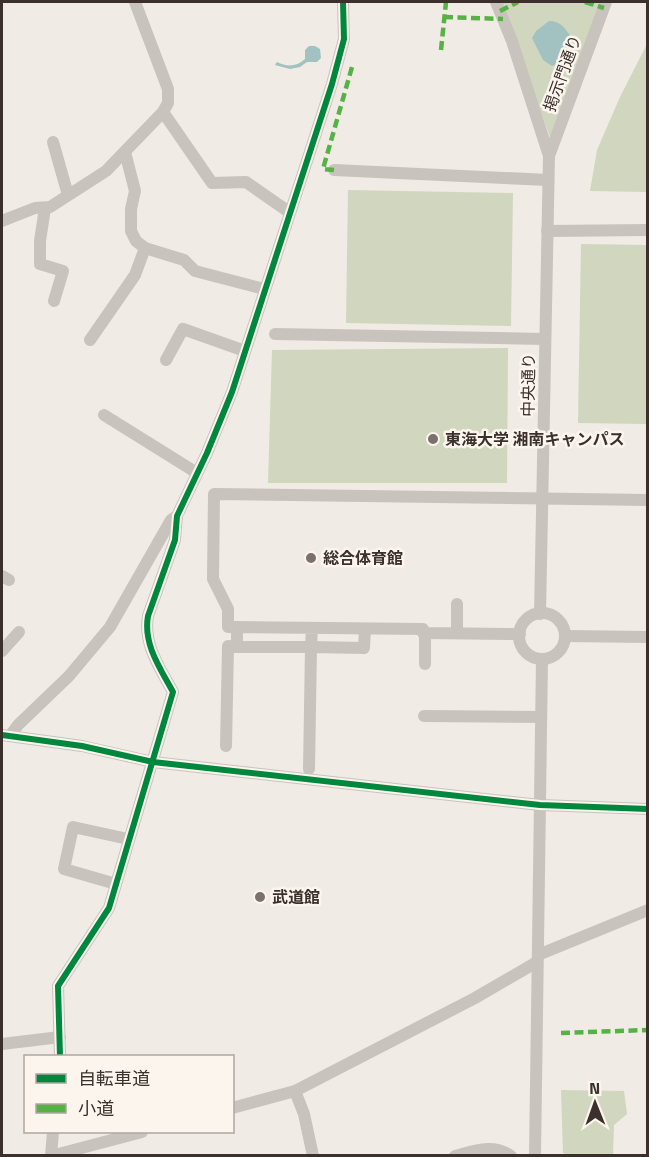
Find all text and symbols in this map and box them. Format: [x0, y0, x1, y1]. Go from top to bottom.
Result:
street label: 掲示門通り [537, 31, 587, 115]
street label: 中央通り [515, 353, 541, 417]
place label: 東海大学 湘南キャンパス [445, 427, 625, 451]
marker: 東海大学 湘南キャンパス [426, 432, 440, 446]
place label: 総合体育館 [323, 546, 403, 570]
marker: 総合体育館 [304, 551, 318, 565]
place label: 武道館 [272, 885, 320, 909]
marker: 武道館 [253, 890, 267, 904]
legend [24, 1055, 234, 1133]
text: 自転車道 [78, 1065, 150, 1092]
north arrow [565, 1073, 625, 1133]
text: N [589, 1076, 600, 1100]
text: 小道 [78, 1095, 114, 1122]

